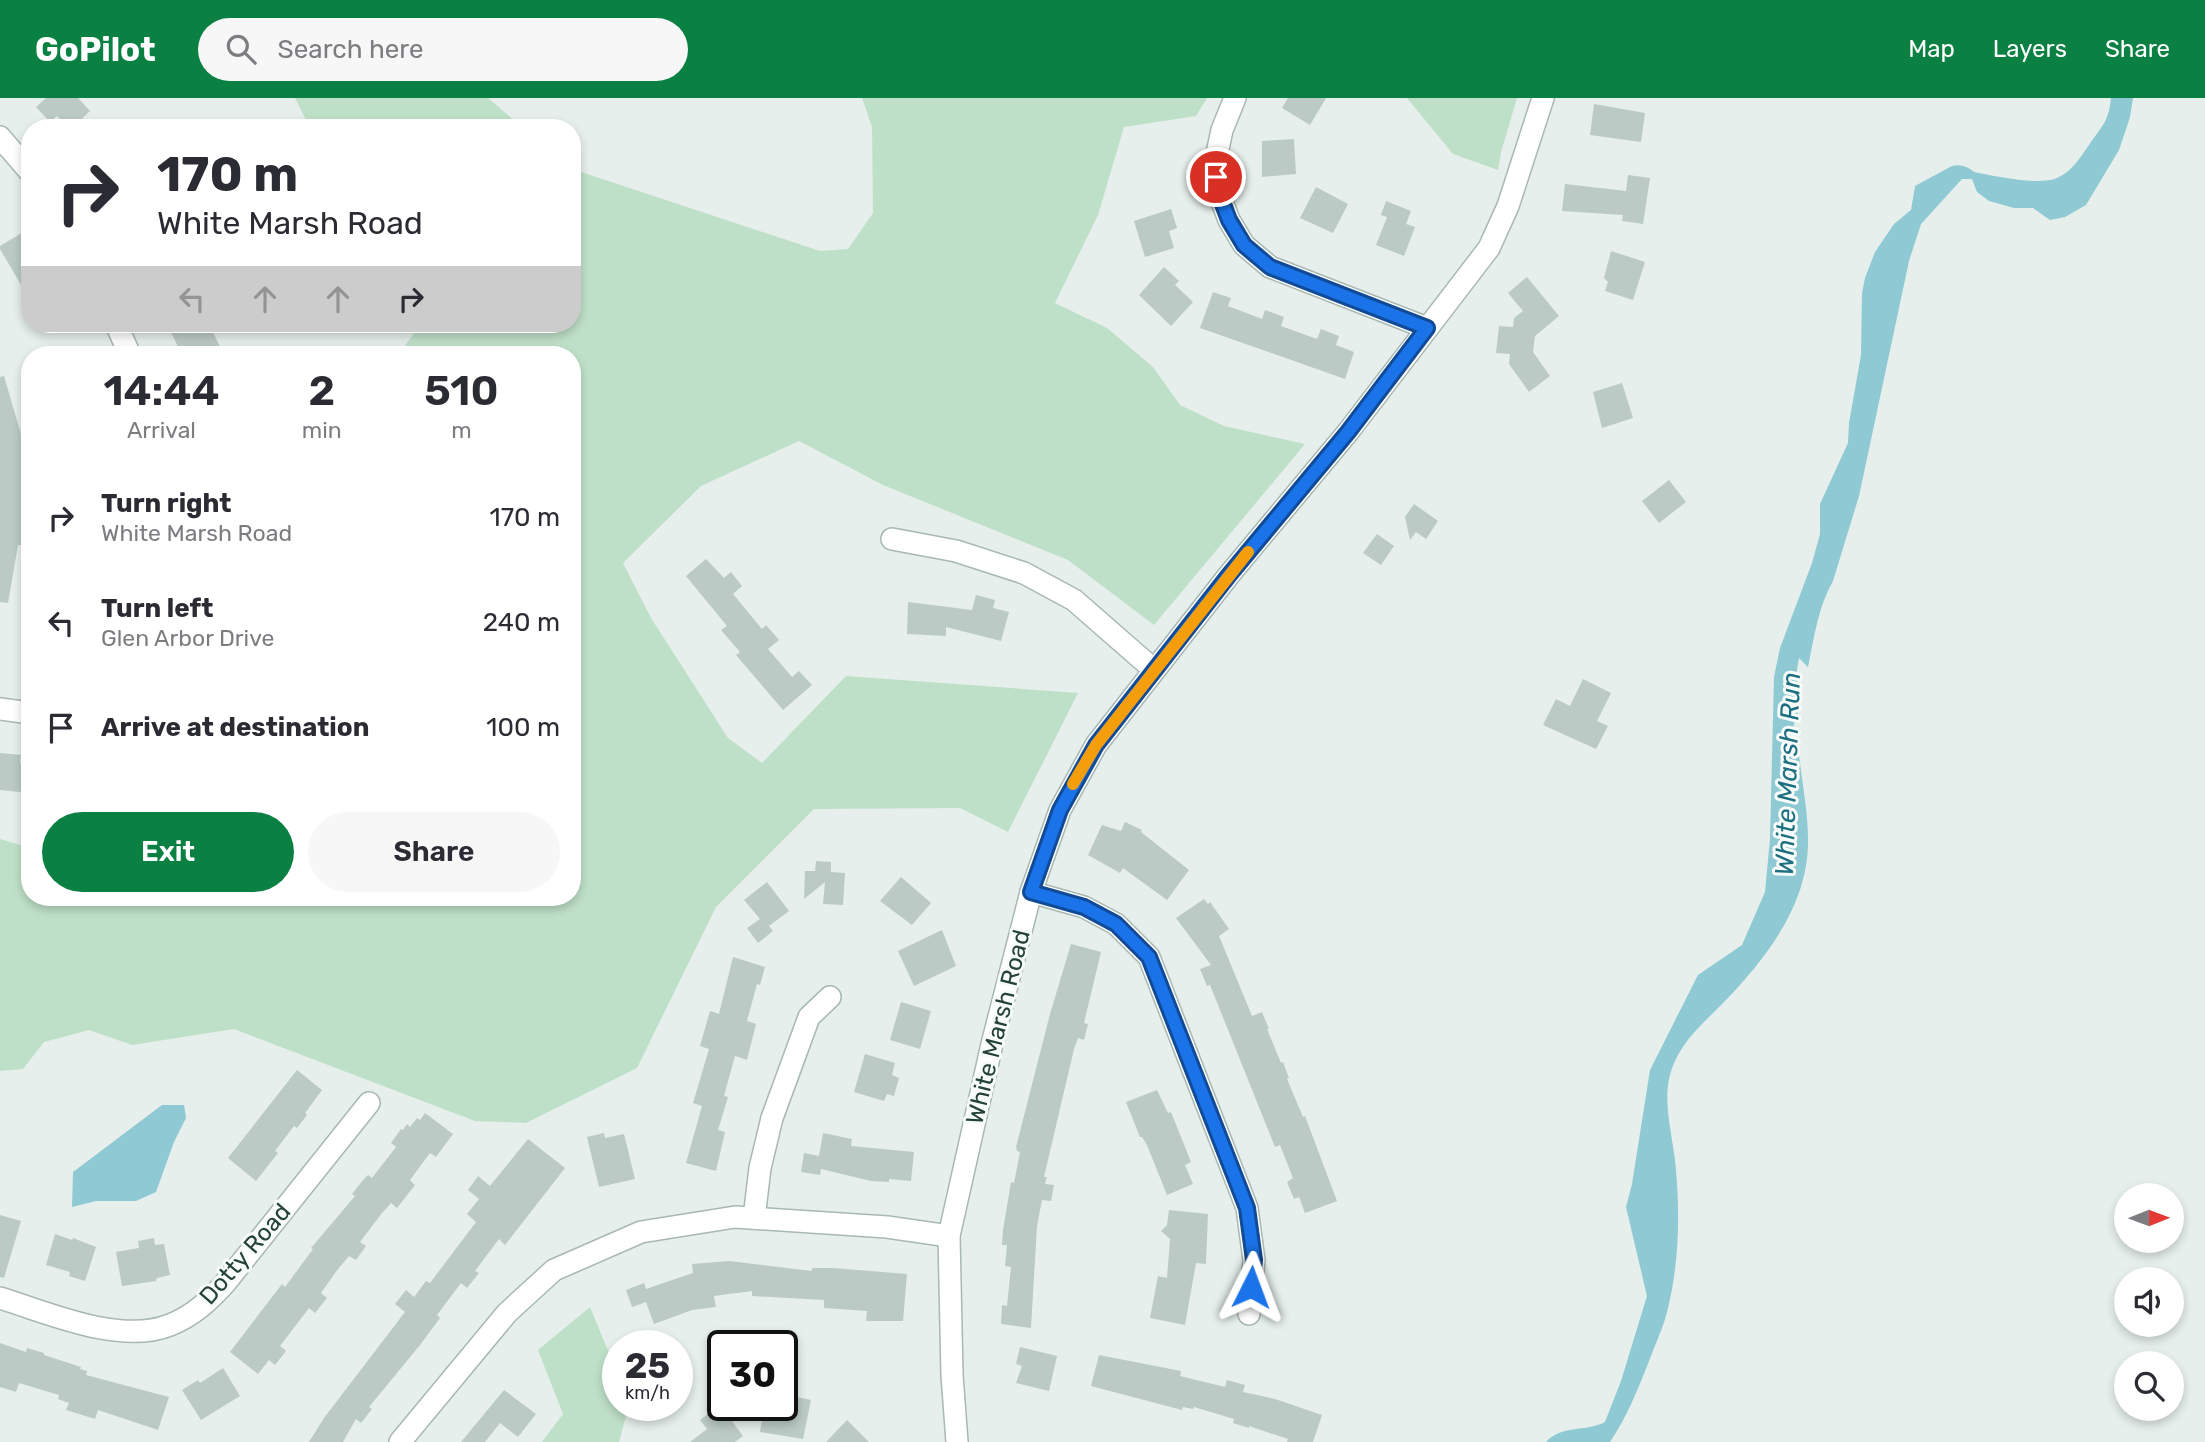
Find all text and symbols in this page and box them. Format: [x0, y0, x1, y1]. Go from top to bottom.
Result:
search box [198, 18, 688, 81]
text: GoPilot [35, 30, 156, 69]
icon: search [222, 30, 260, 68]
text: Search here [278, 34, 423, 65]
text: Map [1908, 35, 1955, 63]
text: Layers [1993, 35, 2067, 63]
text: Share [2105, 35, 2170, 63]
text: 170 m [157, 145, 298, 203]
icon: right [42, 147, 133, 238]
pin [1186, 147, 1246, 207]
icon: arrive [1197, 158, 1235, 196]
text: White Marsh Road [157, 204, 423, 242]
icon: left [173, 280, 211, 318]
icon: ahead [246, 280, 284, 318]
icon: ahead [319, 280, 357, 318]
icon: right [392, 280, 430, 318]
text: 14:44 [103, 366, 219, 416]
text: 2 [309, 366, 335, 416]
text: 510 [424, 366, 499, 416]
text: Arrival [127, 416, 196, 444]
text: min [302, 416, 342, 444]
text: m [451, 416, 472, 444]
text: Turn right [101, 488, 231, 519]
icon: right [42, 499, 80, 537]
text: 170 m [490, 502, 560, 533]
text: White Marsh Road [101, 519, 292, 547]
text: Turn left [101, 593, 213, 624]
icon: left [42, 604, 80, 642]
text: 240 m [483, 607, 560, 638]
text: Glen Arbor Drive [101, 624, 274, 652]
water label: White Marsh Run [1769, 672, 1807, 876]
icon: arrive [42, 709, 80, 747]
text: Arrive at destination [101, 712, 369, 743]
text: 100 m [486, 712, 560, 743]
button: Exit [42, 812, 294, 892]
button: Share [308, 812, 560, 892]
street label: White Marsh Road [960, 927, 1036, 1127]
north arrow [2114, 1183, 2184, 1253]
map controls [2114, 1183, 2184, 1421]
street label: Dotty Road [194, 1198, 296, 1310]
position arrow [1214, 1250, 1288, 1324]
button: sound [2114, 1267, 2184, 1337]
speed limit sign: 30 [707, 1330, 798, 1421]
text: 25 [625, 1345, 670, 1387]
button: search [2114, 1351, 2184, 1421]
text: km/h [625, 1382, 670, 1404]

